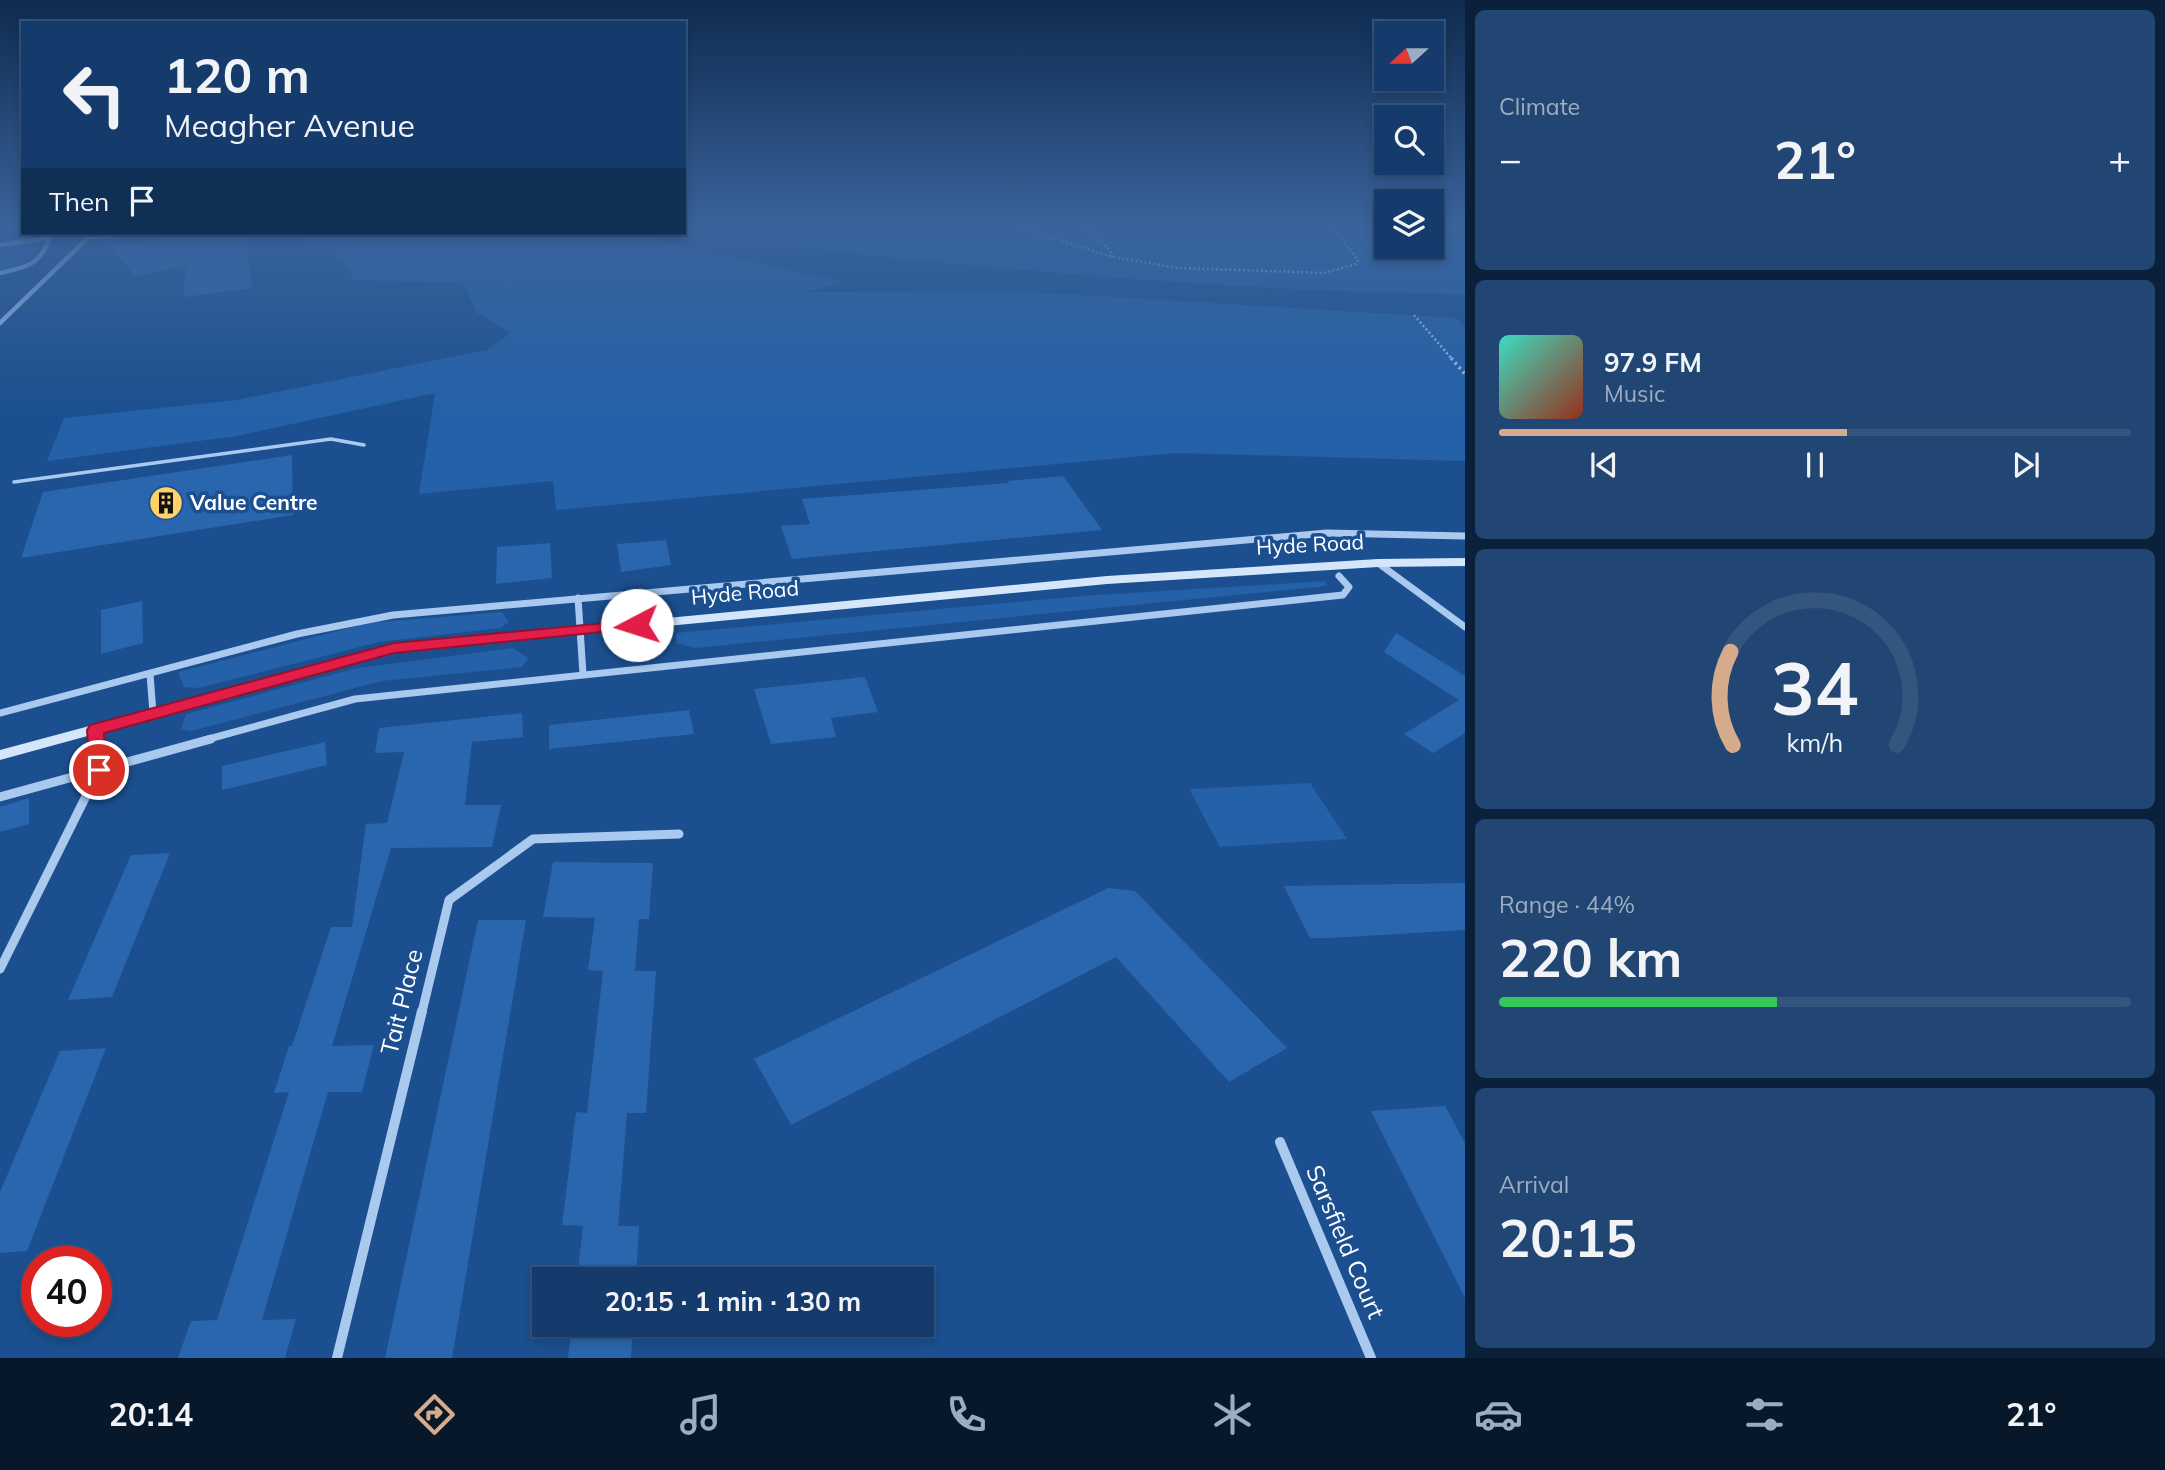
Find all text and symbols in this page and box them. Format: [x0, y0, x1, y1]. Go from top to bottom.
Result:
north arrow [1374, 21, 1444, 91]
map controls [1374, 21, 1444, 259]
text: 120 m [164, 44, 310, 105]
icon: left [49, 49, 140, 140]
text: Climate [1499, 92, 1580, 121]
text: Meagher Avenue [164, 105, 415, 145]
button: search [1374, 105, 1444, 175]
text: 21° [1774, 127, 1856, 192]
text: − [1499, 135, 1522, 183]
text: + [2108, 135, 2131, 183]
icon: arrive [123, 182, 161, 220]
text: Then [49, 185, 109, 218]
button: layers [1374, 189, 1444, 259]
text: 97.9 FM [1604, 346, 1702, 379]
text: Music [1604, 379, 1665, 408]
icon: previous [1585, 446, 1623, 484]
icon: pause [1796, 446, 1834, 484]
icon: next [2007, 446, 2045, 484]
building icon: Value Centre [147, 484, 185, 522]
place label: Value Centre [189, 489, 318, 515]
street label: Hyde Road [1255, 528, 1365, 560]
street label: Hyde Road [690, 574, 800, 610]
position arrow [600, 588, 674, 662]
text: 34 [1771, 642, 1859, 733]
text: km/h [1787, 727, 1843, 758]
pin [69, 740, 129, 800]
icon: arrive [80, 751, 118, 789]
text: Range · 44% [1499, 890, 1635, 919]
text: 220 km [1499, 925, 1682, 990]
street label: Tait Place [373, 946, 429, 1058]
street label: Sarsfield Court [1300, 1160, 1392, 1323]
text: Arrival [1499, 1170, 1569, 1199]
text: 20:15 [1499, 1205, 1637, 1270]
speed limit sign: 40 [21, 1246, 112, 1337]
text: 20:15 · 1 min · 130 m [605, 1285, 861, 1318]
icon: directions [410, 1390, 459, 1439]
icon: music [676, 1390, 725, 1439]
icon: phone [942, 1390, 991, 1439]
icon: climate [1208, 1390, 1257, 1439]
icon: car [1474, 1390, 1523, 1439]
icon: filters [1740, 1390, 1789, 1439]
text: 20:14 [108, 1394, 193, 1434]
text: 21° [2006, 1394, 2056, 1434]

